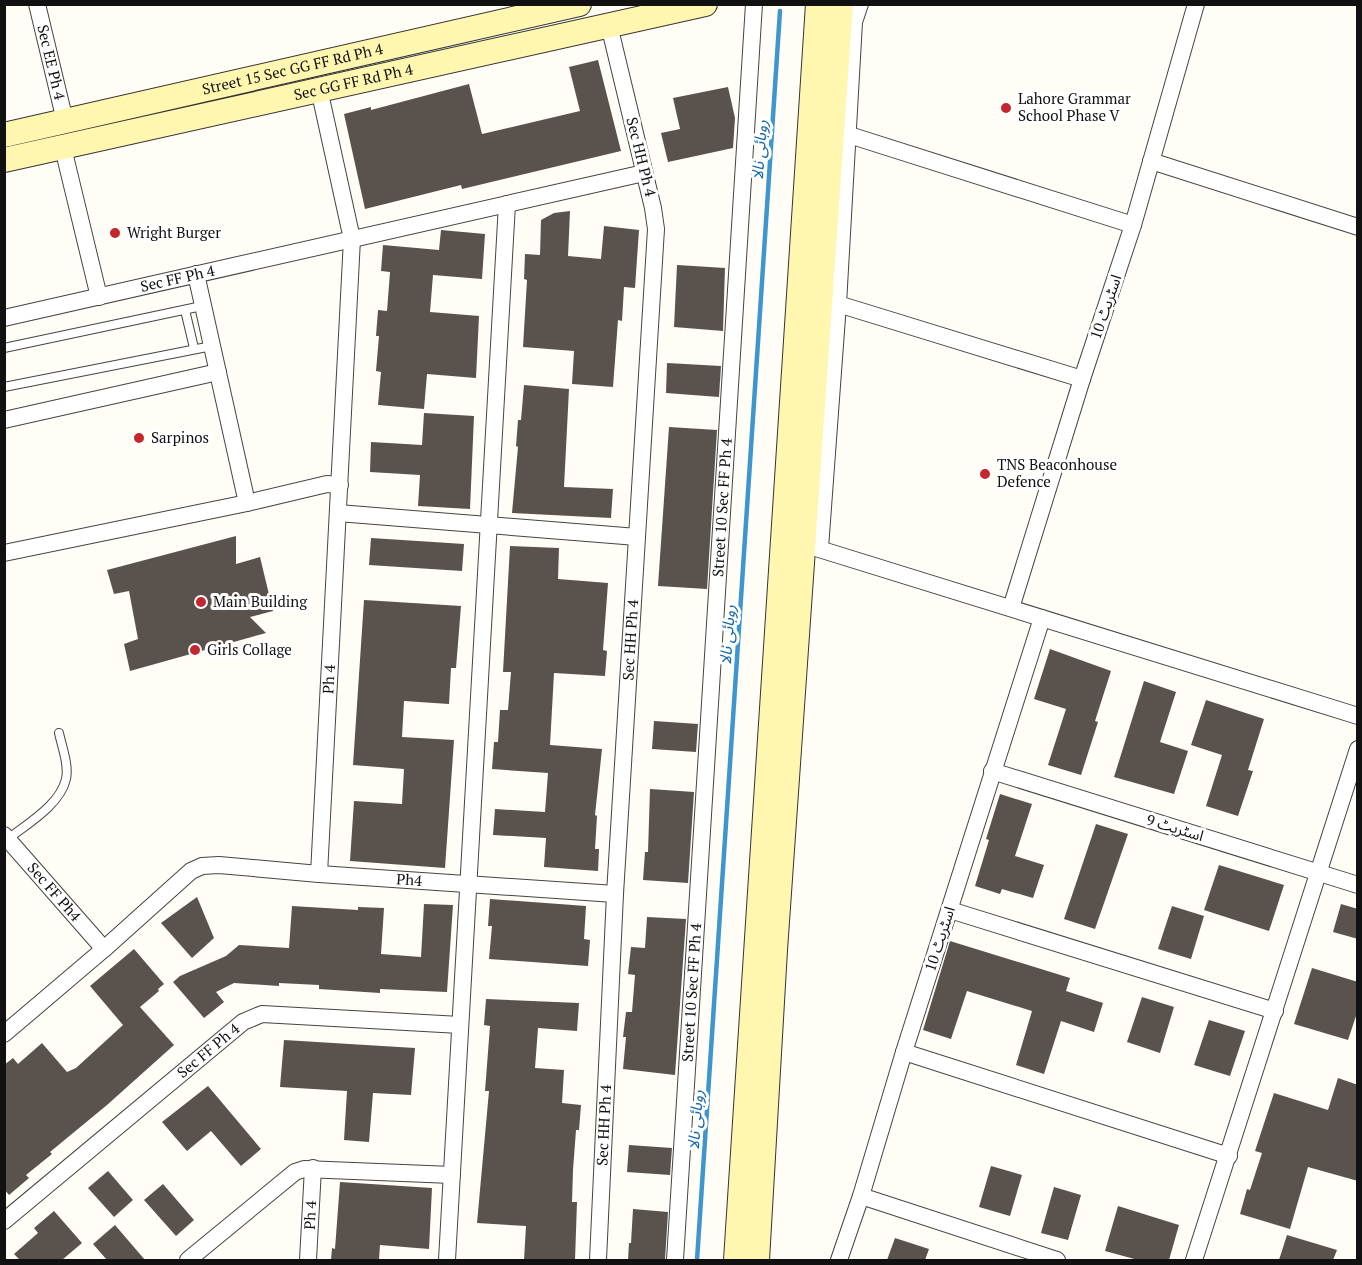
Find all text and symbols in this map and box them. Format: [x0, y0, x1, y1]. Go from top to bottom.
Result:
street label: Sec EE Ph 4 [33, 22, 71, 102]
street label: Street 15 Sec GG FF Rd Ph 4 [200, 39, 384, 99]
street label: Sec GG FF Rd Ph 4 [294, 60, 416, 104]
place label: Lahore Grammar School Phase V [1018, 88, 1131, 125]
marker: Lahore Grammar School Phase V [999, 101, 1013, 115]
street label: Sec HH Ph 4 [622, 115, 661, 199]
water label: روہائی نالا [746, 119, 772, 181]
place label: Wright Burger [127, 222, 221, 242]
marker: Wright Burger [108, 226, 122, 240]
street label: Sec FF Ph 4 [138, 260, 216, 296]
street label: اسٹریٹ 10 [1085, 272, 1125, 342]
place label: Sarpinos [151, 427, 209, 447]
marker: Sarpinos [132, 431, 146, 445]
street label: Street 10 Sec FF Ph 4 [707, 437, 736, 577]
place label: TNS Beaconhouse Defence [997, 454, 1117, 491]
marker: TNS Beaconhouse Defence [978, 467, 992, 481]
place label: Main Building [213, 591, 308, 611]
marker: Main Building [194, 595, 208, 609]
street label: Sec HH Ph 4 [617, 599, 642, 681]
water label: روہائی نالا [714, 604, 740, 666]
place label: Girls Collage [207, 639, 292, 659]
marker: Girls Collage [188, 643, 202, 657]
street label: Ph 4 [317, 664, 339, 694]
street label: اسٹریٹ 9 [1144, 809, 1206, 845]
street label: Sec FF Ph4 [24, 858, 86, 925]
street label: Ph4 [396, 868, 423, 890]
street label: اسٹریٹ 10 [919, 904, 959, 974]
street label: Street 10 Sec FF Ph 4 [676, 922, 705, 1062]
street label: Sec FF Ph 4 [172, 1018, 243, 1082]
street label: Sec HH Ph 4 [591, 1084, 615, 1166]
water label: روہائی نالا [682, 1089, 708, 1151]
street label: Ph 4 [299, 1200, 320, 1230]

